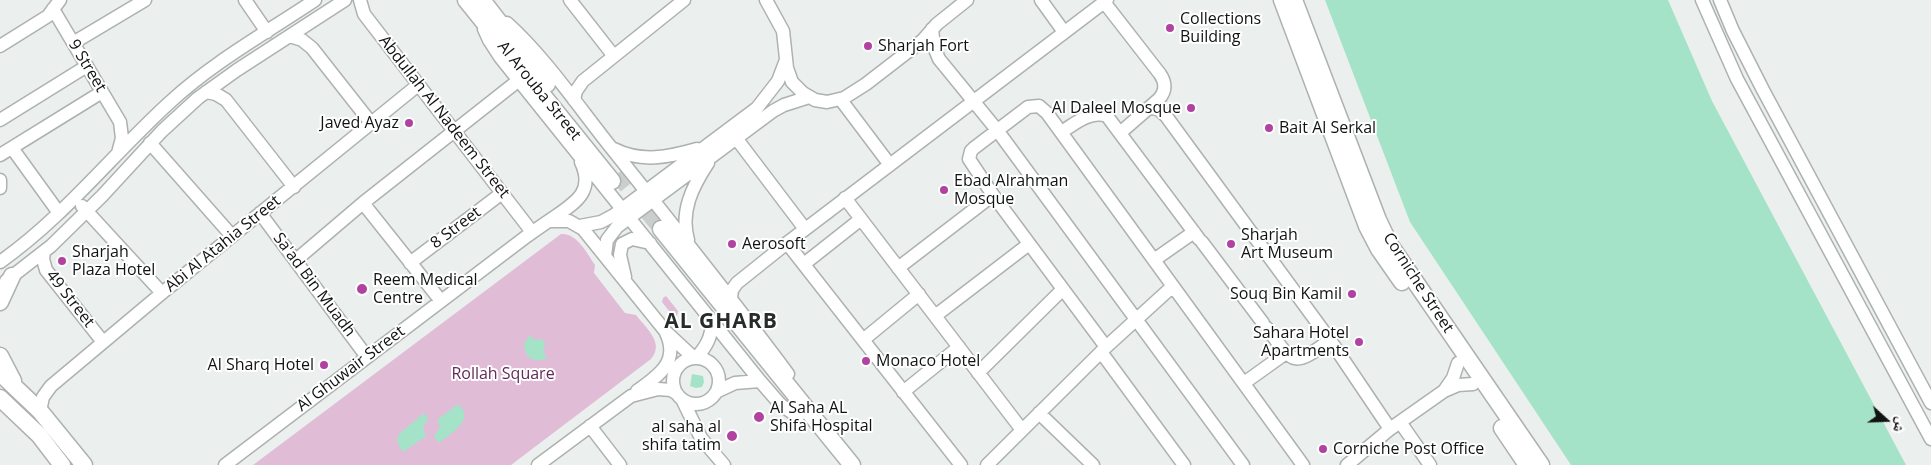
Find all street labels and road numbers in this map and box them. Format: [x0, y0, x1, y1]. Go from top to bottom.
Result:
street label: Abdullah Al Nadeem Street [375, 32, 513, 202]
street label: 9 Street [64, 36, 110, 96]
street label: Al Arouba Street [493, 38, 585, 144]
street label: Abi Al Atahia Street [162, 192, 284, 296]
street label: 8 Street [427, 203, 485, 253]
street label: Sa'ad Bin Muadh [269, 229, 359, 341]
street label: Corniche Street [1379, 229, 1457, 337]
street label: 49 Street [42, 267, 98, 331]
street label: Al Ghuwair Street [293, 322, 409, 416]

